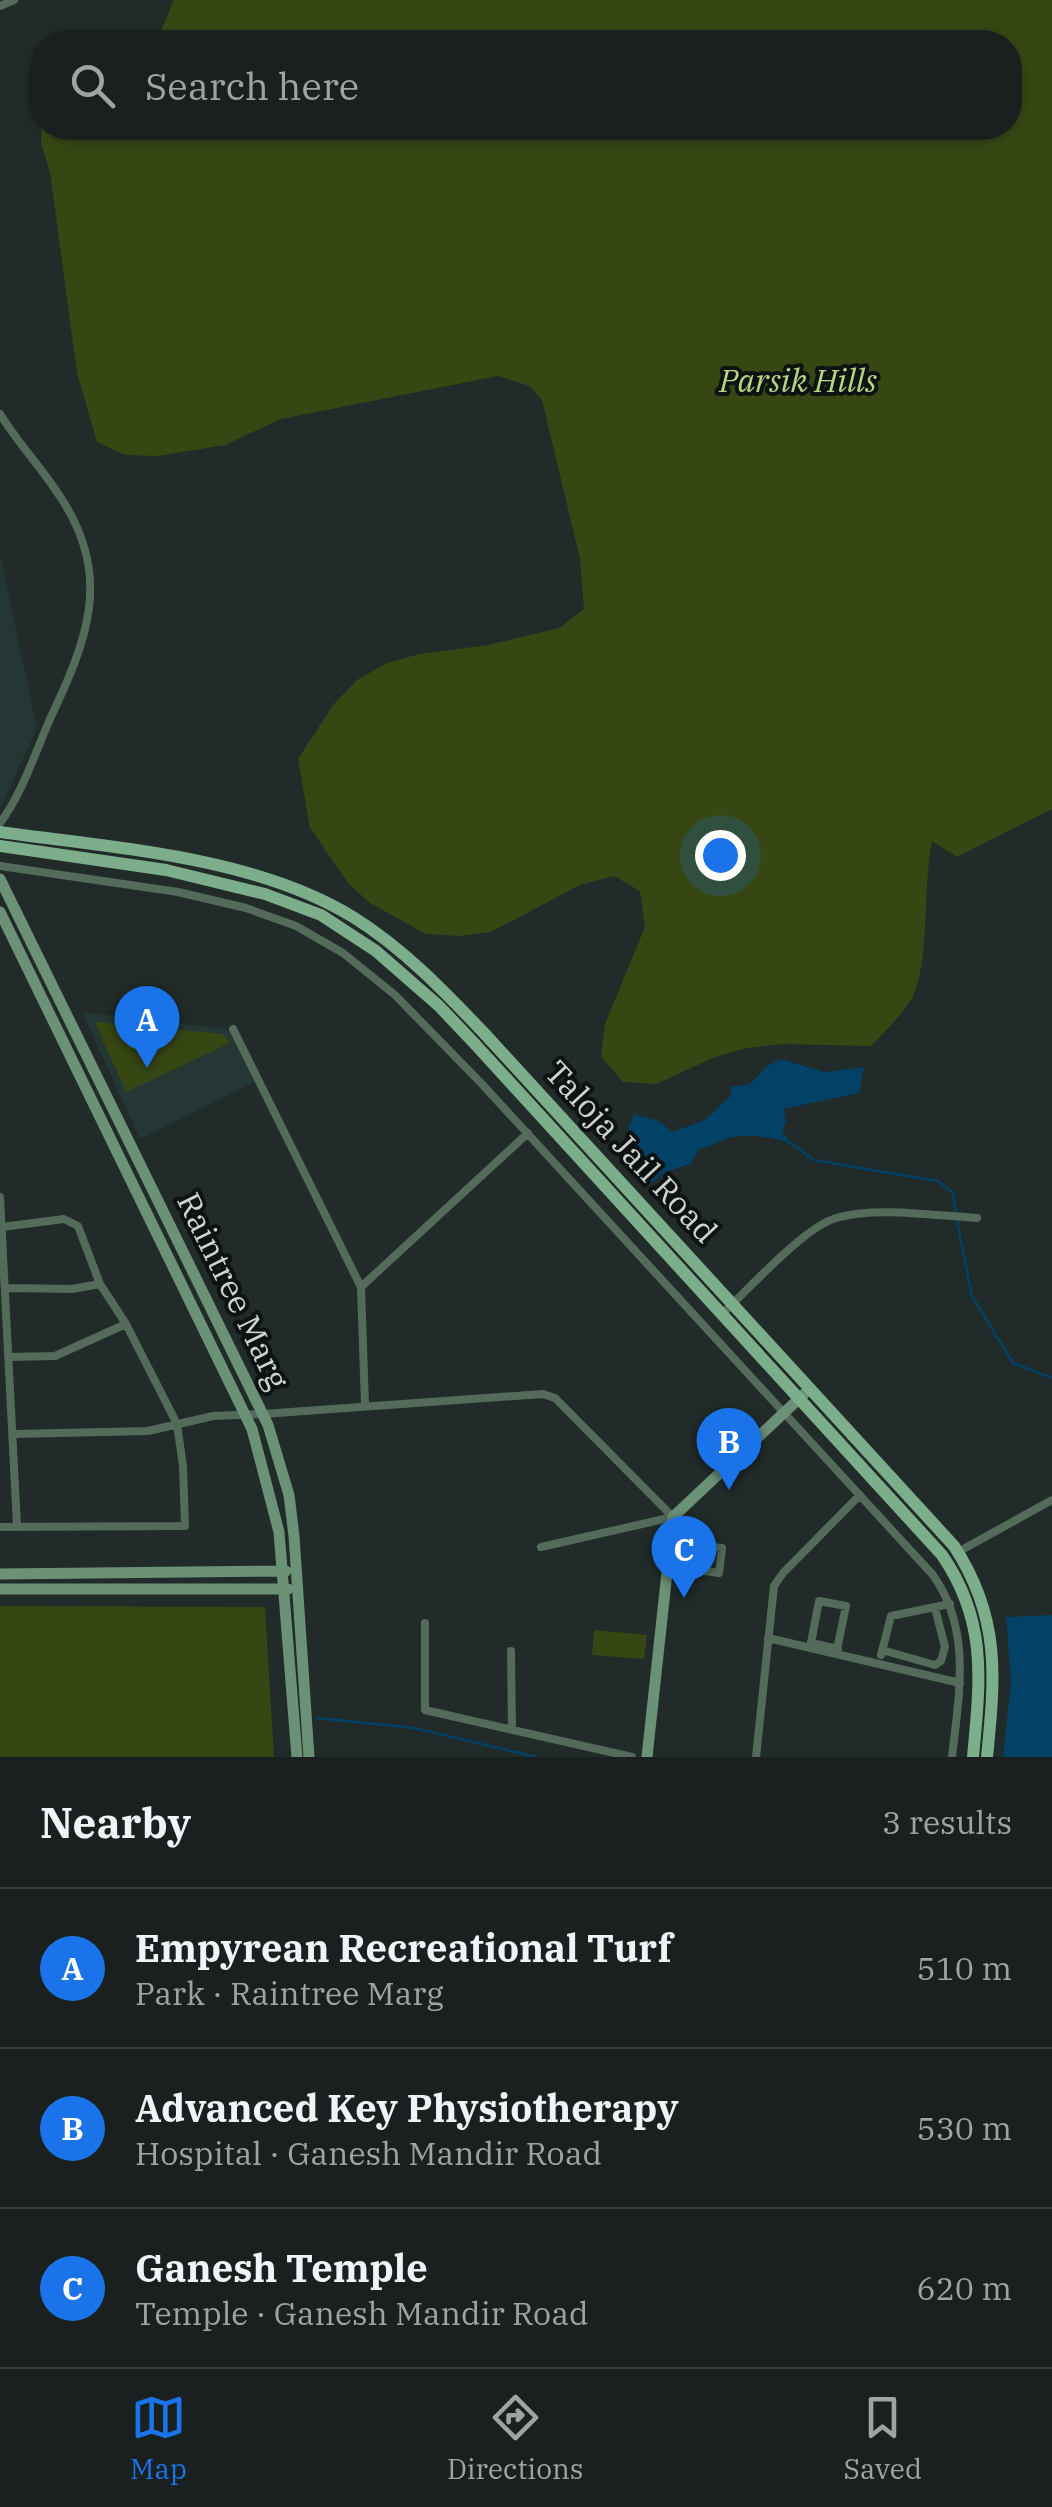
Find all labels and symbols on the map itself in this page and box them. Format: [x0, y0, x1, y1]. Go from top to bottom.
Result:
park label: Parsik Hills [718, 359, 877, 401]
your location [695, 830, 746, 881]
pin: A [114, 986, 180, 1068]
street label: Taloja Jail Road [536, 1051, 727, 1251]
street label: Raintree Marg [168, 1185, 300, 1396]
pin: B [696, 1408, 762, 1490]
pin: C [652, 1516, 716, 1598]

